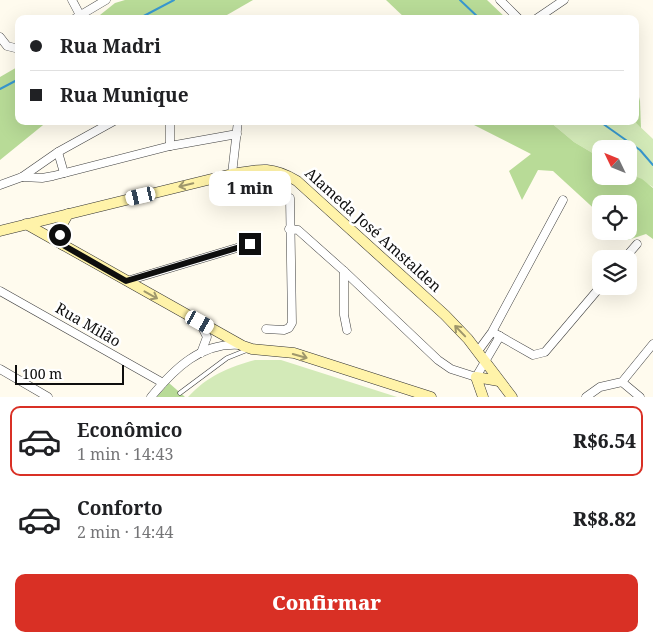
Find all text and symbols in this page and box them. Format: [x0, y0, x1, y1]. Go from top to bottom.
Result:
text: Rua Madri [60, 33, 161, 59]
text: Rua Munique [60, 82, 189, 108]
north arrow [592, 140, 638, 185]
map controls [592, 140, 637, 295]
street label: Alameda José Amstalden [301, 163, 446, 296]
callout: 1 min [209, 172, 291, 206]
text: 1 min [227, 177, 273, 199]
one-way arrow [178, 181, 194, 190]
car [124, 185, 157, 207]
button: locate [592, 195, 637, 240]
route start [49, 224, 71, 246]
route end [239, 233, 261, 255]
button: layers [592, 250, 637, 295]
one-way arrow [143, 290, 158, 300]
street label: Rua Milão [52, 297, 125, 351]
car [183, 308, 216, 336]
one-way arrow [454, 325, 466, 337]
one-way arrow [292, 351, 308, 361]
scale bar [15, 362, 124, 385]
text: 100 m [22, 364, 62, 383]
text: Econômico [77, 417, 183, 443]
icon: car [17, 419, 62, 464]
text: R$6.54 [573, 428, 636, 454]
text: 1 min · 14:43 [77, 443, 173, 465]
text: Conforto [77, 495, 163, 521]
icon: car [17, 497, 62, 542]
text: R$8.82 [573, 506, 636, 532]
text: 2 min · 14:44 [77, 521, 173, 543]
button: Confirmar [15, 574, 638, 632]

